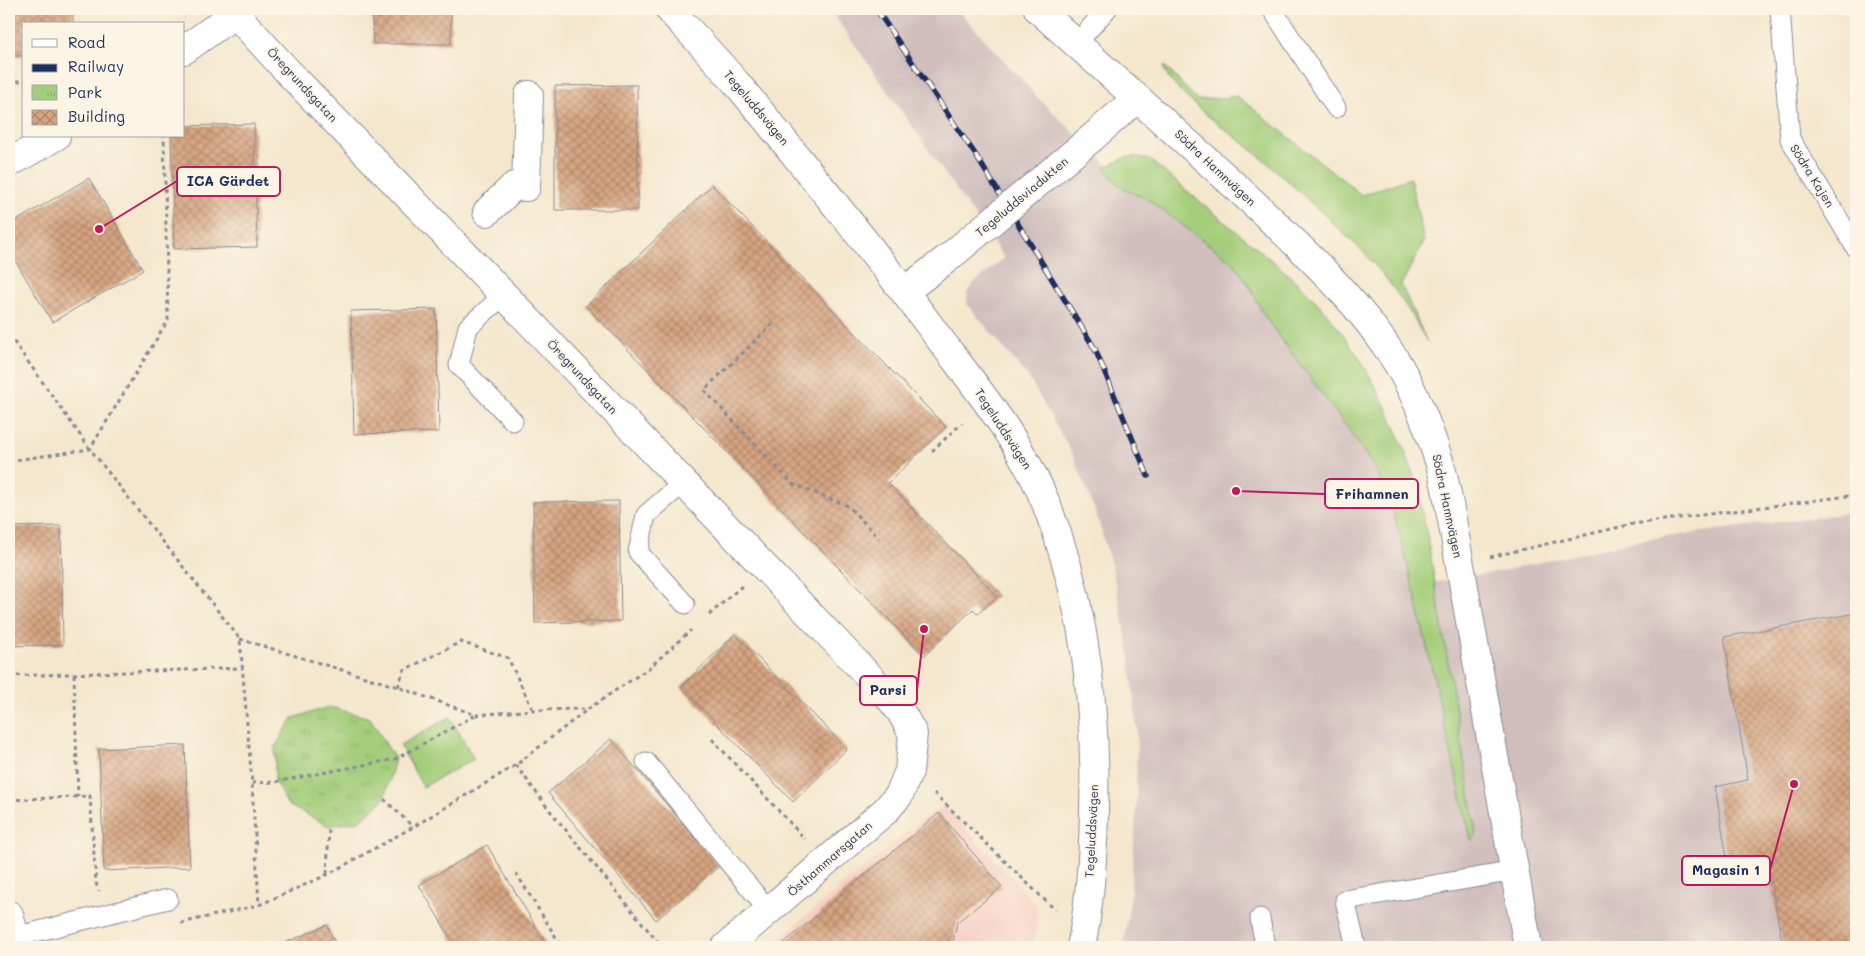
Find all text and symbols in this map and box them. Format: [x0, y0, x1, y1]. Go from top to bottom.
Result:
legend [22, 22, 185, 138]
text: Road [68, 32, 105, 52]
street label: Öregrundsgatan [264, 44, 341, 125]
text: Railway [68, 56, 124, 76]
street label: Tegeluddsvägen [721, 66, 793, 148]
text: Park [68, 82, 102, 102]
text: Building [68, 106, 125, 126]
street label: Södra Hamnvägen [1172, 125, 1260, 209]
street label: Södra Kajen [1787, 141, 1839, 210]
street label: Tegeluddsviadukten [972, 153, 1071, 240]
callout: ICA Gärdet [177, 167, 280, 196]
text: ICA Gärdet [187, 171, 269, 190]
street label: Öregrundsgatan [544, 336, 621, 417]
street label: Tegeluddsvägen [972, 385, 1036, 472]
street label: Södra Hamnvägen [1429, 453, 1467, 559]
callout: Frihamnen [1325, 479, 1418, 508]
text: Frihamnen [1335, 484, 1409, 503]
callout: Parsi [860, 676, 917, 705]
text: Parsi [869, 680, 907, 699]
street label: Tegeluddsvägen [1081, 784, 1101, 878]
street label: Östhammarsgatan [784, 817, 875, 899]
callout: Magasin 1 [1682, 856, 1770, 885]
text: Magasin 1 [1692, 860, 1760, 879]

